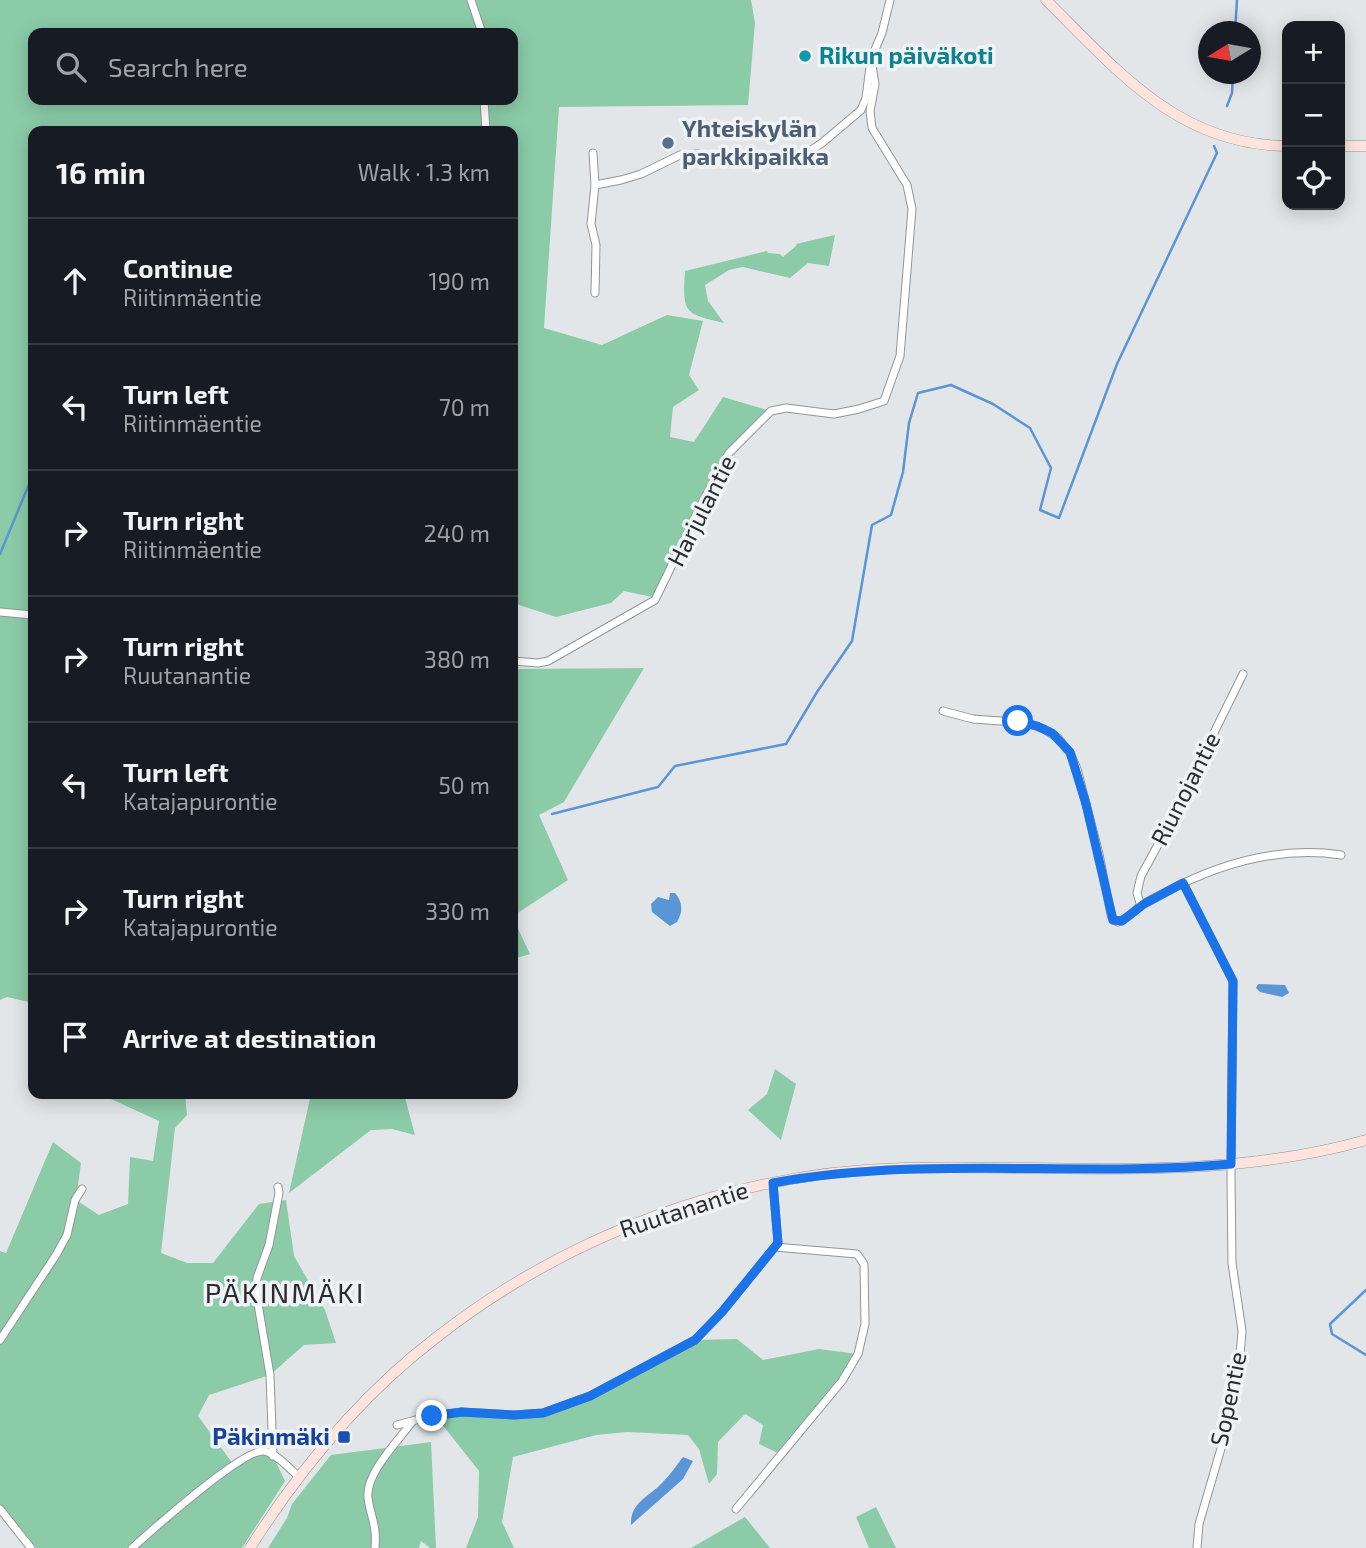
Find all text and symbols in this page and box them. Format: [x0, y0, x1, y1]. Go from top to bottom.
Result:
north arrow [1198, 21, 1261, 84]
map controls [1282, 21, 1345, 210]
button: + [1282, 21, 1345, 84]
search box [28, 28, 518, 105]
place label: Rikun päiväkoti [819, 40, 994, 69]
icon: search [52, 48, 90, 86]
marker: Rikun päiväkoti [797, 48, 813, 64]
text: Search here [108, 51, 248, 82]
button: − [1282, 84, 1345, 147]
place label: Yhteiskylän parkkipaikka [682, 113, 829, 170]
marker: Yhteiskylän parkkipaikka [660, 135, 676, 151]
button: locate [1282, 147, 1345, 210]
text: 16 min [56, 154, 146, 190]
text: Walk · 1.3 km [358, 158, 490, 186]
text: Continue [123, 252, 233, 283]
icon: ahead [56, 262, 94, 300]
text: 190 m [429, 267, 490, 295]
text: Riitinmäentie [123, 283, 262, 311]
text: Turn left [123, 378, 229, 409]
icon: left [56, 388, 94, 426]
text: 70 m [439, 393, 490, 421]
text: Riitinmäentie [123, 409, 262, 437]
street label: Harjulantie [660, 450, 741, 571]
text: Turn right [123, 504, 244, 535]
icon: right [56, 514, 94, 552]
text: 240 m [424, 519, 490, 547]
text: Riitinmäentie [123, 535, 262, 563]
text: Turn right [123, 630, 244, 661]
icon: right [56, 640, 94, 678]
text: 380 m [424, 645, 490, 673]
text: Ruutanantie [123, 661, 251, 689]
route start [1002, 705, 1033, 736]
street label: Riunojantie [1144, 727, 1226, 850]
text: Turn left [123, 756, 229, 787]
icon: left [56, 766, 94, 804]
text: 50 m [439, 771, 490, 799]
text: Katajapurontie [123, 787, 278, 815]
text: Turn right [123, 882, 244, 913]
icon: right [56, 892, 94, 930]
text: 330 m [425, 897, 490, 925]
text: Katajapurontie [123, 913, 278, 941]
icon: arrive [56, 1018, 94, 1056]
text: Arrive at destination [123, 1022, 376, 1053]
street label: Ruutanantie [616, 1174, 752, 1243]
district label: PÄKINMÄKI [205, 1275, 365, 1309]
street label: Sopentie [1203, 1349, 1252, 1449]
route end [416, 1400, 447, 1431]
place label: Päkinmäki [212, 1421, 330, 1450]
marker: Päkinmäki [336, 1429, 352, 1445]

